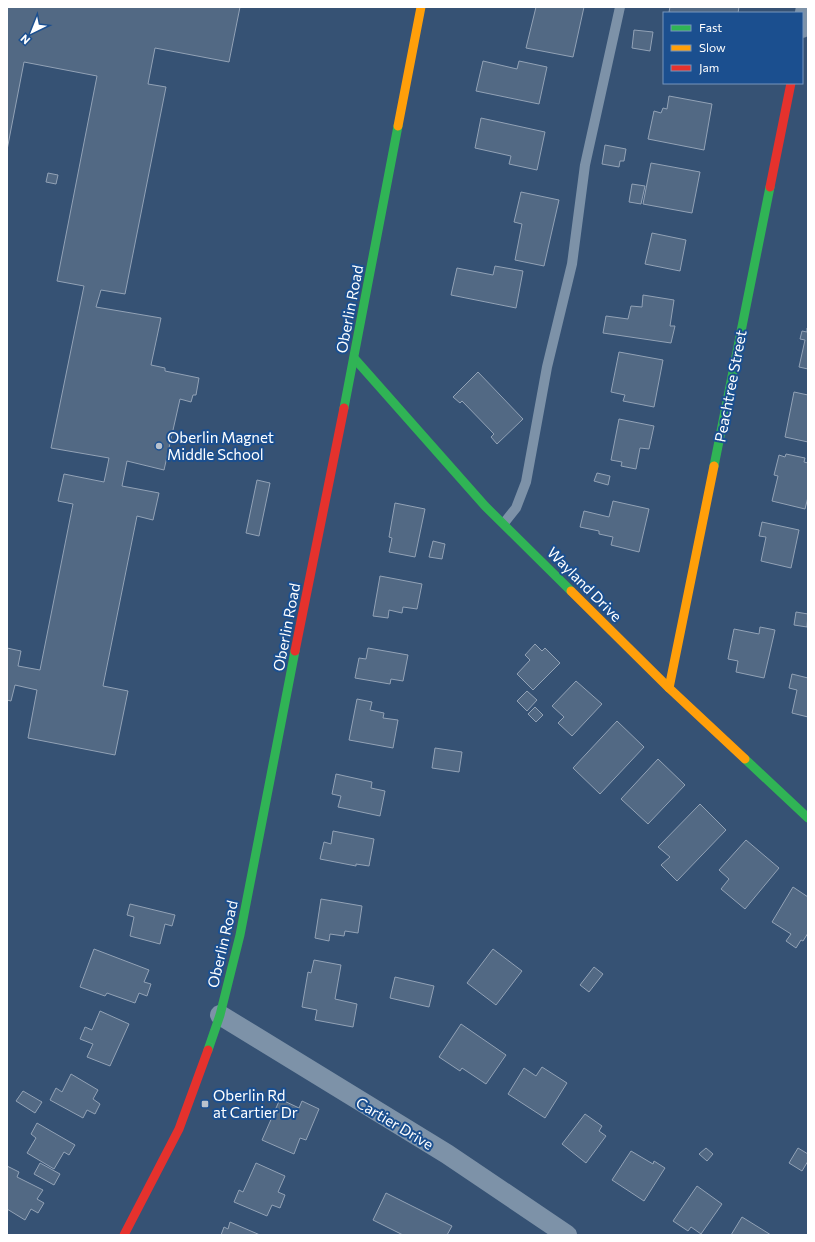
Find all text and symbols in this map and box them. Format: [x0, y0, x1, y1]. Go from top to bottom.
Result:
north arrow [12, 12, 52, 52]
legend [663, 12, 803, 84]
text: Fast [699, 20, 722, 34]
text: N [17, 32, 32, 47]
text: Slow [699, 40, 726, 54]
text: Jam [699, 60, 719, 75]
street label: Oberlin Road [332, 264, 366, 354]
street label: Peachtree Street [710, 328, 750, 444]
place label: Oberlin Magnet Middle School [167, 428, 274, 463]
marker: Oberlin Magnet Middle School [154, 441, 164, 451]
street label: Wayland Drive [544, 543, 626, 625]
street label: Oberlin Road [269, 582, 303, 672]
street label: Oberlin Road [203, 899, 241, 989]
place label: Oberlin Rd at Cartier Dr [213, 1086, 298, 1121]
street label: Cartier Drive [353, 1093, 437, 1153]
marker: Oberlin Rd at Cartier Dr [200, 1099, 210, 1109]

